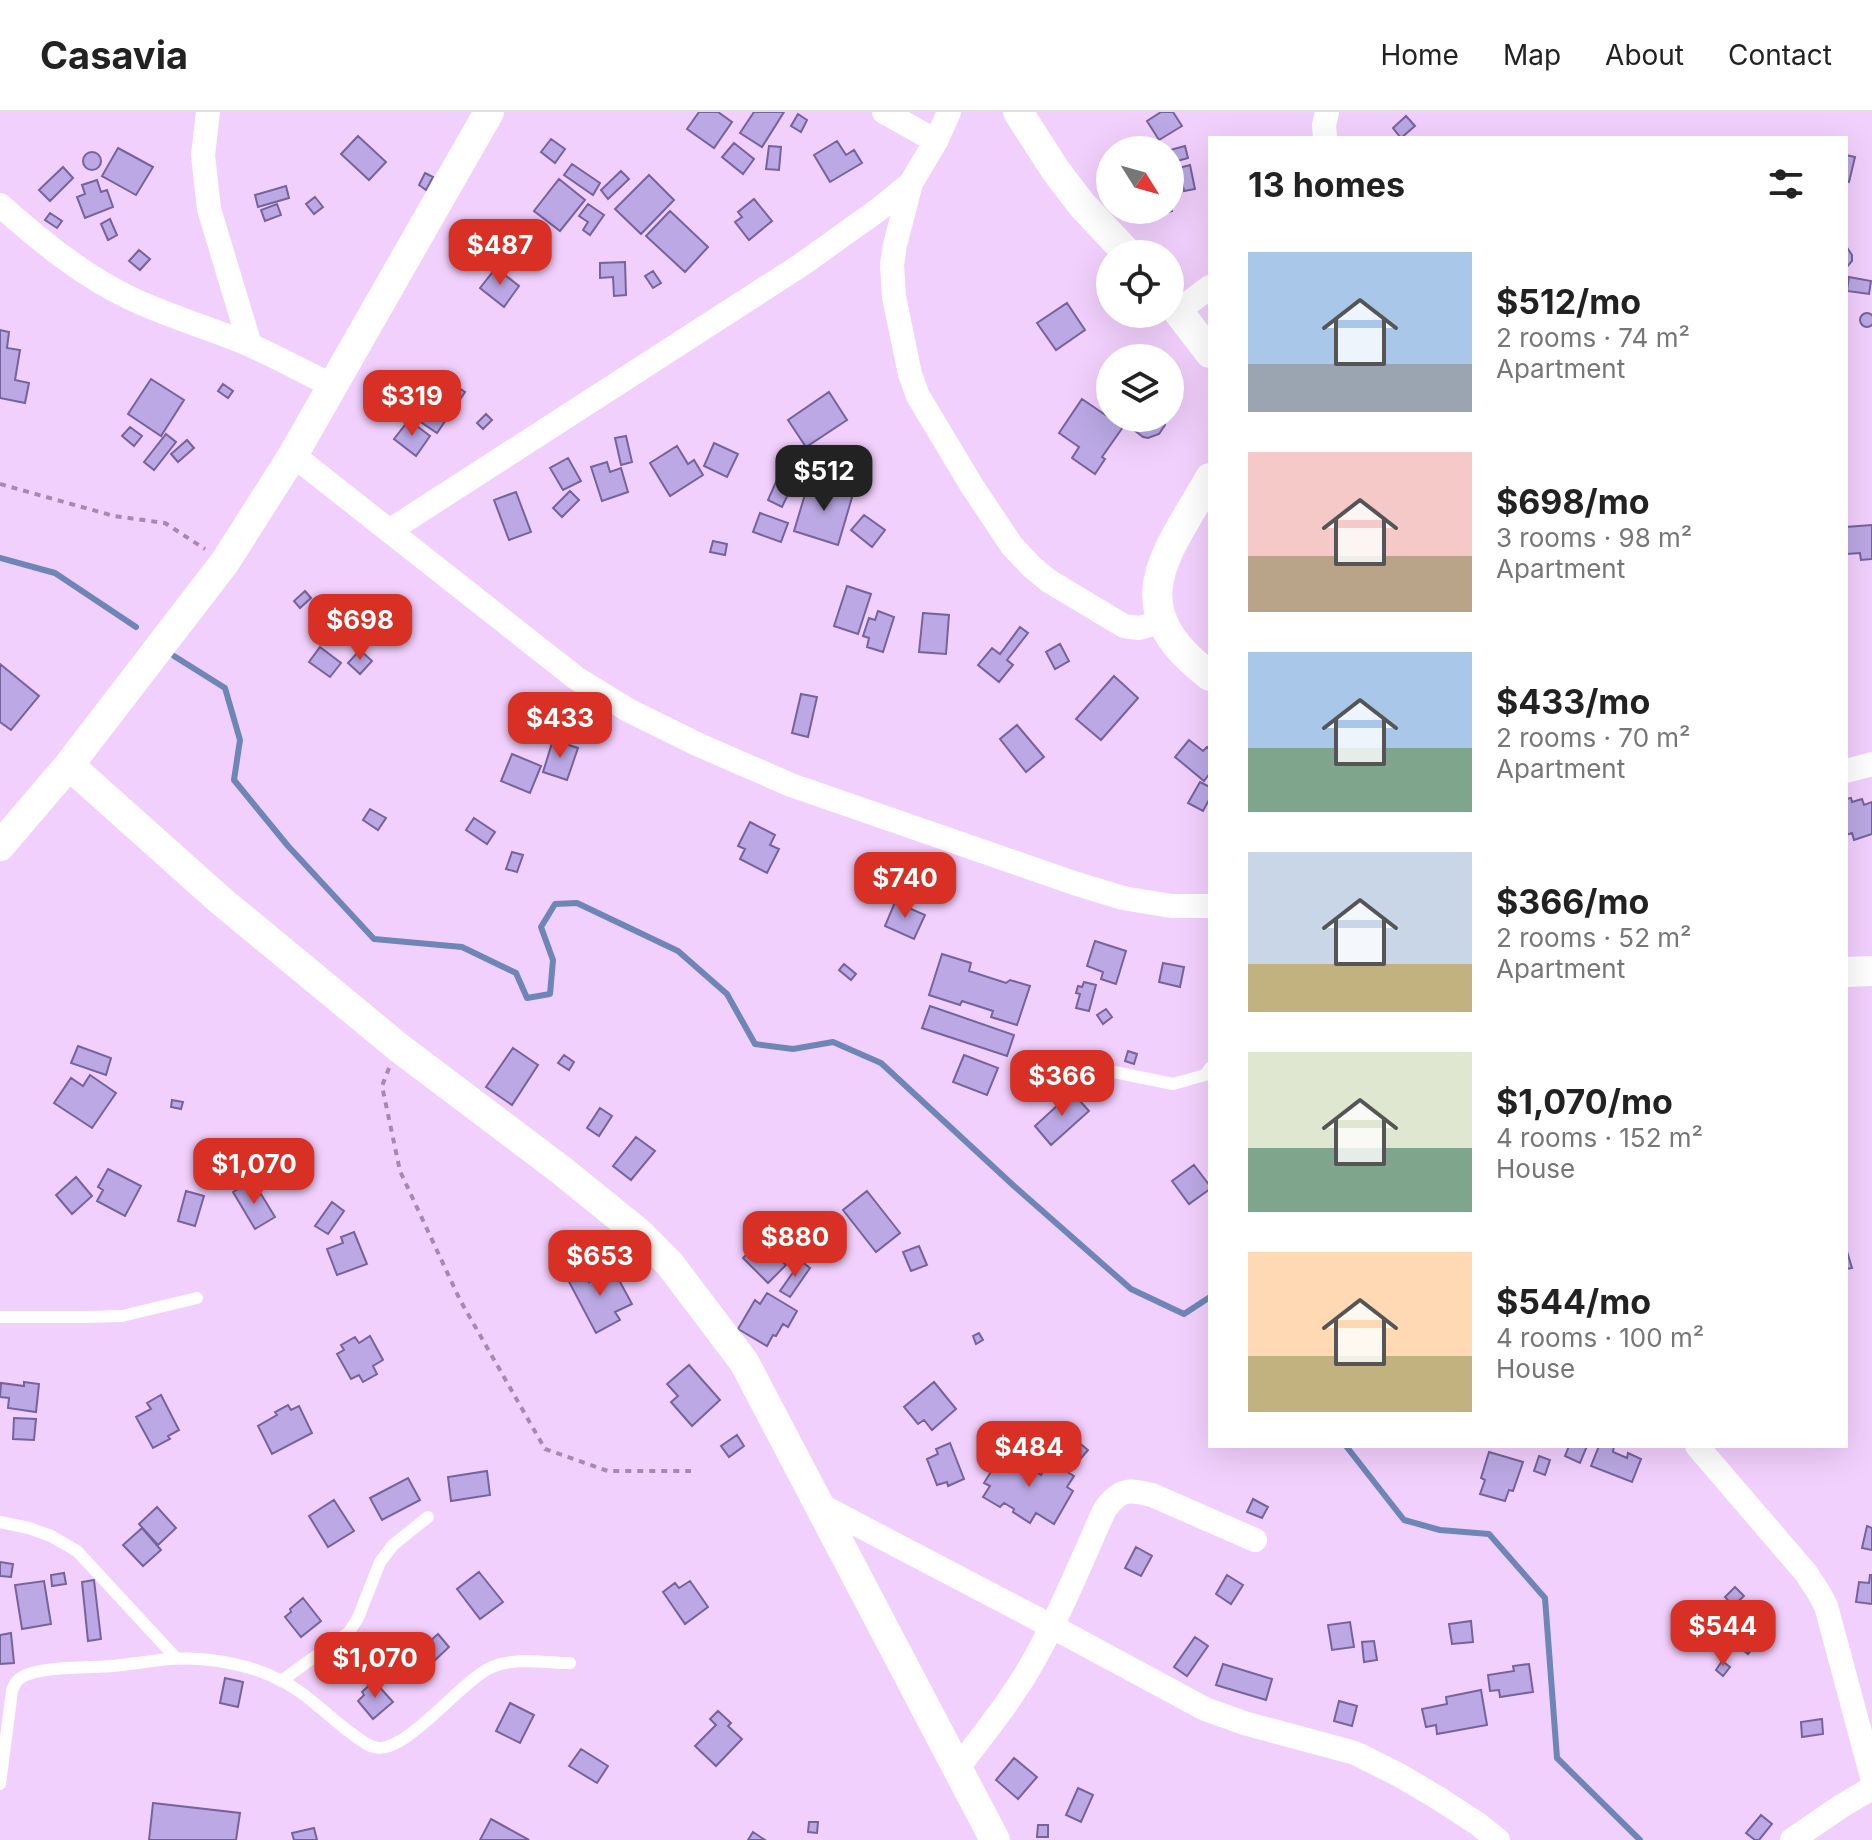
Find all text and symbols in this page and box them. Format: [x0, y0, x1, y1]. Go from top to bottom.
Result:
text: Casavia [40, 32, 188, 78]
text: Home [1380, 38, 1459, 72]
text: Map [1503, 38, 1561, 72]
text: About [1605, 38, 1684, 72]
text: Contact [1728, 38, 1832, 72]
north arrow [1096, 136, 1184, 224]
map controls [1096, 136, 1184, 432]
icon: filters [1764, 162, 1808, 206]
text: 13 homes [1248, 164, 1405, 205]
pin: $487 [453, 219, 547, 287]
text: $487 [467, 229, 533, 260]
button: locate [1096, 240, 1184, 328]
text: $512/mo [1496, 281, 1641, 322]
icon: home [1312, 284, 1408, 380]
text: 2 rooms · 74 m² [1496, 322, 1690, 353]
button: layers [1096, 344, 1184, 432]
text: Apartment [1496, 353, 1625, 384]
pin: $319 [365, 370, 459, 438]
text: $319 [381, 380, 443, 411]
pin: $512 [777, 445, 871, 513]
text: $512 [793, 455, 855, 486]
text: $698/mo [1496, 481, 1650, 522]
icon: home [1312, 484, 1408, 580]
text: 3 rooms · 98 m² [1496, 522, 1692, 553]
text: Apartment [1496, 553, 1625, 584]
pin: $698 [313, 594, 407, 662]
text: $698 [326, 604, 394, 635]
text: $433/mo [1496, 681, 1650, 722]
icon: home [1312, 684, 1408, 780]
pin: $433 [513, 692, 607, 760]
text: $433 [526, 702, 594, 733]
text: 2 rooms · 70 m² [1496, 722, 1691, 753]
text: Apartment [1496, 753, 1625, 784]
pin: $740 [858, 852, 952, 920]
text: $740 [872, 862, 938, 893]
text: $366/mo [1496, 881, 1649, 922]
icon: home [1312, 884, 1408, 980]
text: 2 rooms · 52 m² [1496, 922, 1692, 953]
text: Apartment [1496, 953, 1625, 984]
pin: $366 [1015, 1050, 1109, 1118]
text: $366 [1028, 1060, 1096, 1091]
text: $1,070/mo [1496, 1081, 1673, 1122]
icon: home [1312, 1084, 1408, 1180]
text: 4 rooms · 152 m² [1496, 1122, 1703, 1153]
pin: $1,070 [189, 1138, 319, 1206]
text: $1,070 [211, 1148, 297, 1179]
text: House [1496, 1153, 1575, 1184]
pin: $880 [748, 1211, 842, 1279]
text: $880 [761, 1221, 829, 1252]
pin: $653 [553, 1230, 647, 1298]
text: $653 [566, 1240, 634, 1271]
text: $544/mo [1496, 1281, 1651, 1322]
icon: home [1312, 1284, 1408, 1380]
text: 4 rooms · 100 m² [1496, 1322, 1704, 1353]
text: House [1496, 1353, 1575, 1384]
pin: $484 [982, 1421, 1076, 1489]
text: $484 [994, 1431, 1064, 1462]
pin: $544 [1676, 1600, 1770, 1668]
text: $544 [1689, 1610, 1757, 1641]
pin: $1,070 [310, 1632, 440, 1700]
text: $1,070 [332, 1642, 418, 1673]

